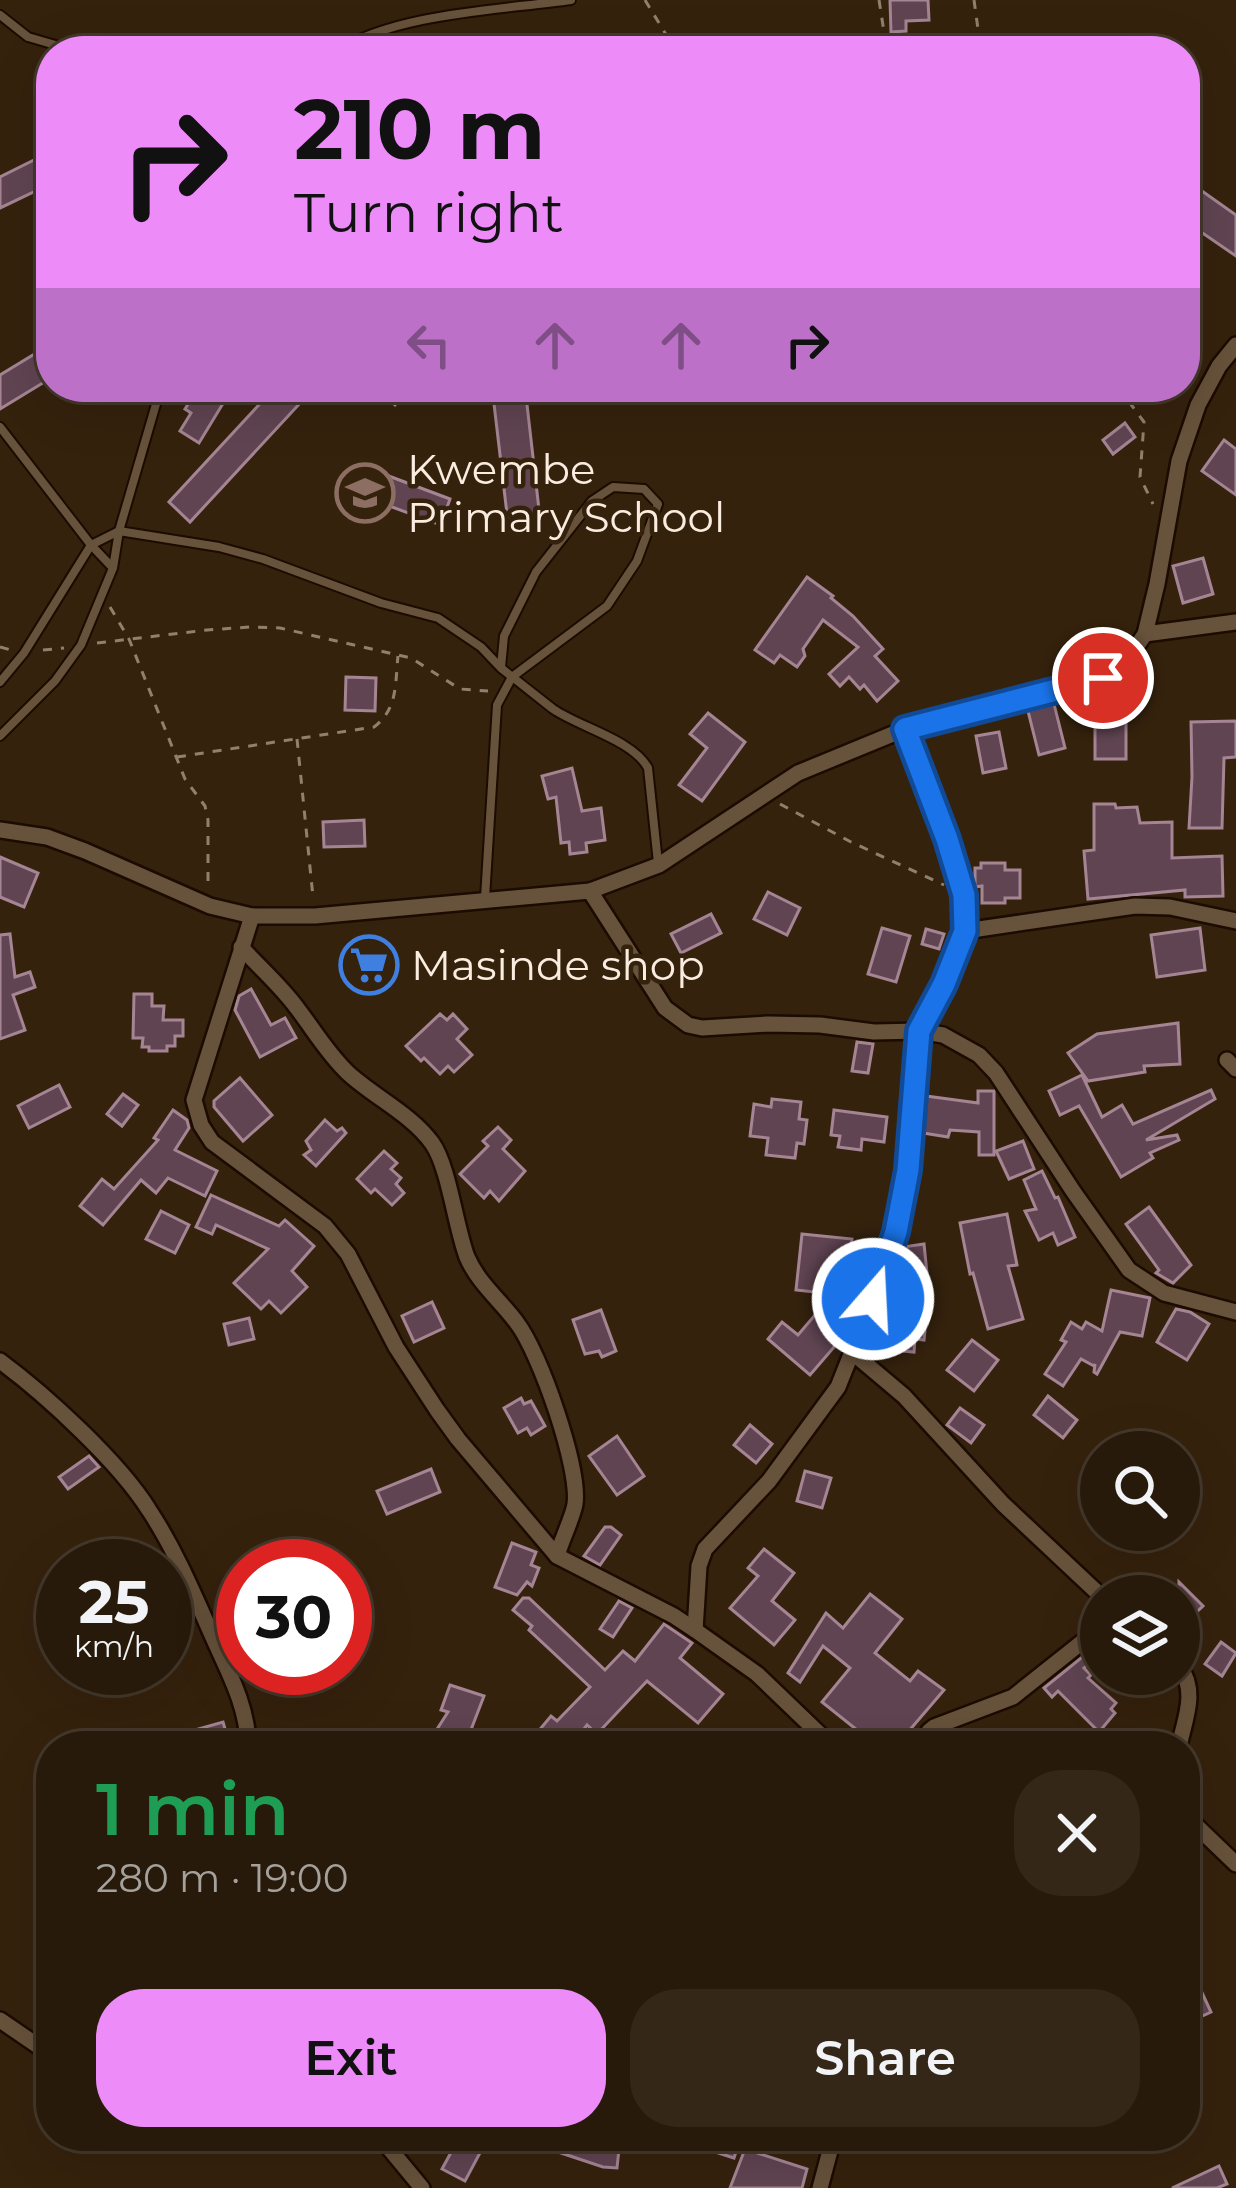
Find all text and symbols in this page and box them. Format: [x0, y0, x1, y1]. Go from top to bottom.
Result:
text: 210 m [294, 78, 545, 180]
icon: right [96, 84, 252, 240]
text: Turn right [294, 180, 564, 246]
icon: left [396, 312, 462, 378]
icon: ahead [522, 312, 588, 378]
icon: ahead [648, 312, 714, 378]
icon: right [774, 312, 840, 378]
place label: Kwembe Primary School [407, 443, 725, 543]
school or university icon: Kwembe Primary School [334, 462, 396, 524]
pin [1052, 627, 1154, 729]
icon: arrive [1070, 645, 1136, 711]
supermarket icon: Masinde shop [338, 934, 400, 996]
place label: Masinde shop [411, 939, 705, 991]
position arrow [810, 1236, 936, 1362]
map controls [1080, 1431, 1200, 1695]
button: search [1080, 1431, 1200, 1551]
speed limit sign: 30 [216, 1539, 372, 1695]
text: 25 [78, 1565, 150, 1638]
button: layers [1080, 1575, 1200, 1695]
text: km/h [74, 1628, 154, 1665]
text: 1 min [96, 1765, 289, 1853]
button: close [1014, 1770, 1140, 1896]
text: 280 m · 19:00 [96, 1854, 348, 1902]
button: Exit [96, 1989, 606, 2127]
button: Share [630, 1989, 1140, 2127]

